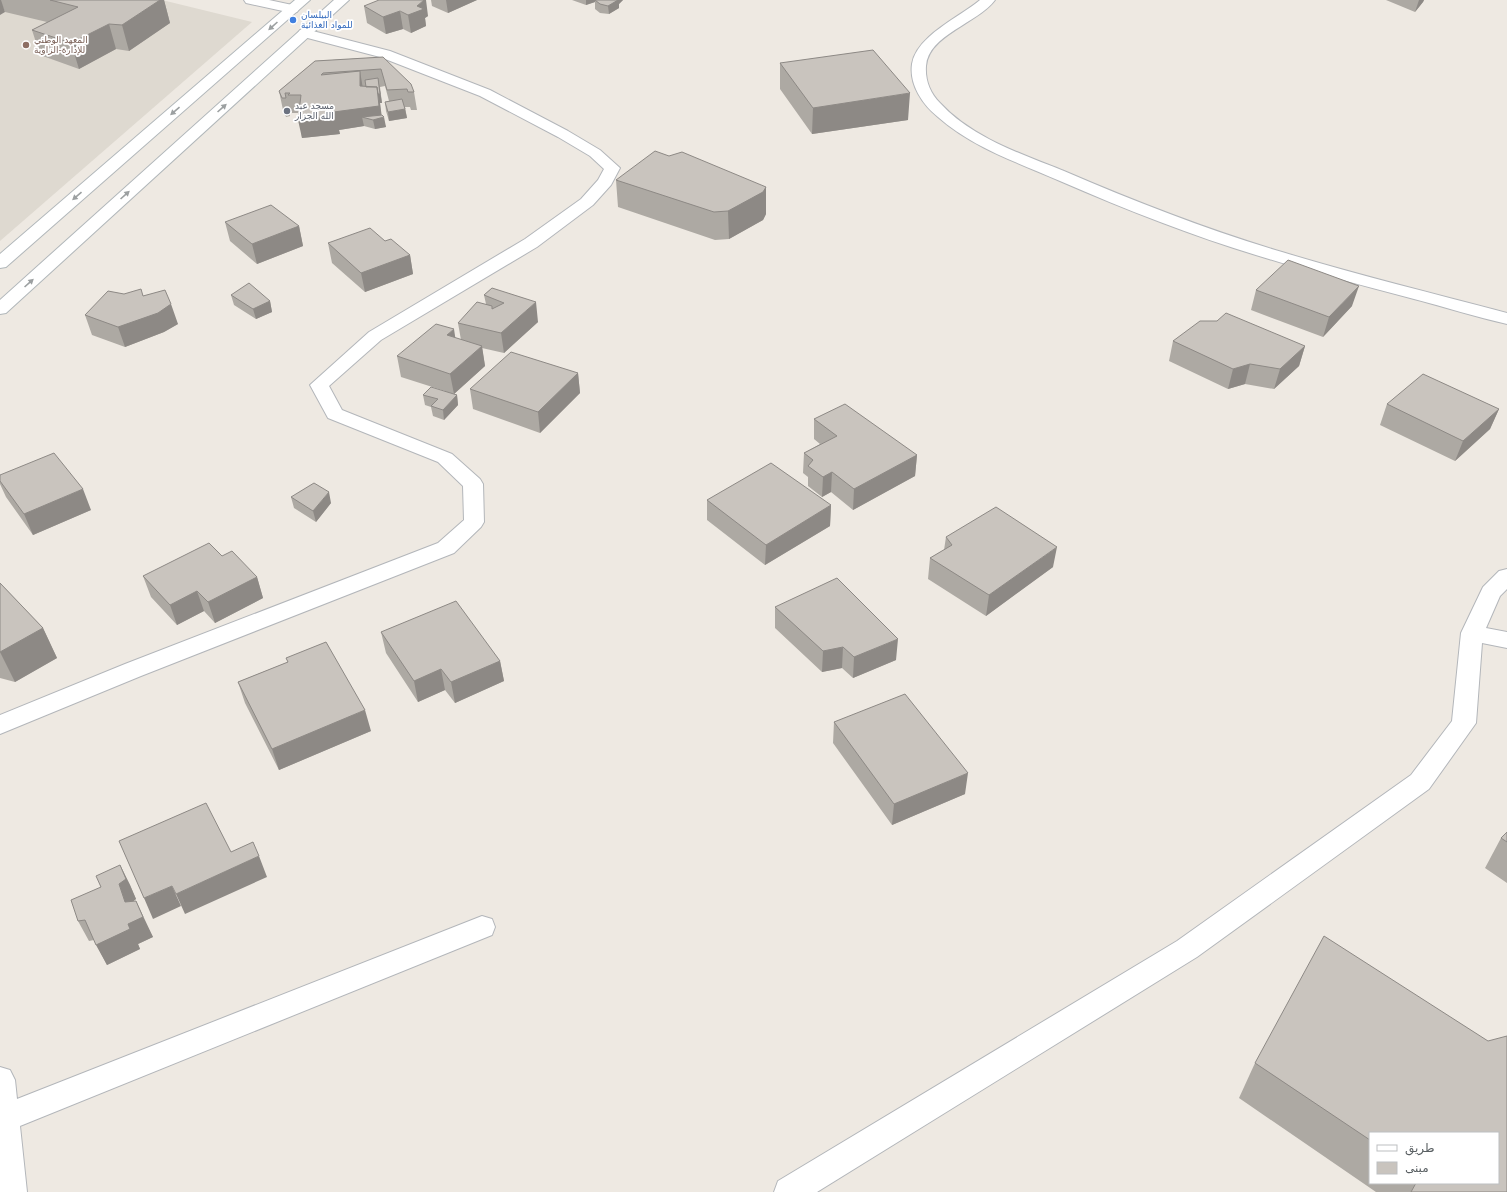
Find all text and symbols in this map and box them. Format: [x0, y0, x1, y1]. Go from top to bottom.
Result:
place label: البيلسان للمواد الغذائية [301, 10, 353, 30]
marker: البيلسان للمواد الغذائية [288, 15, 298, 25]
one-way arrow [268, 21, 278, 30]
place label: المعهد الوطني للإدارة-الزاوية [34, 35, 88, 56]
marker: المعهد الوطني للإدارة-الزاوية [21, 40, 31, 50]
place label: مسجد عبد الله الجزار [294, 101, 334, 121]
one-way arrow [217, 104, 226, 113]
one-way arrow [171, 106, 180, 115]
marker: مسجد عبد الله الجزار [282, 106, 292, 116]
one-way arrow [120, 191, 130, 200]
one-way arrow [72, 192, 82, 201]
one-way arrow [24, 278, 34, 287]
legend [1369, 1132, 1499, 1184]
text: طريق [1405, 1141, 1435, 1156]
text: مبنى [1405, 1161, 1429, 1175]

